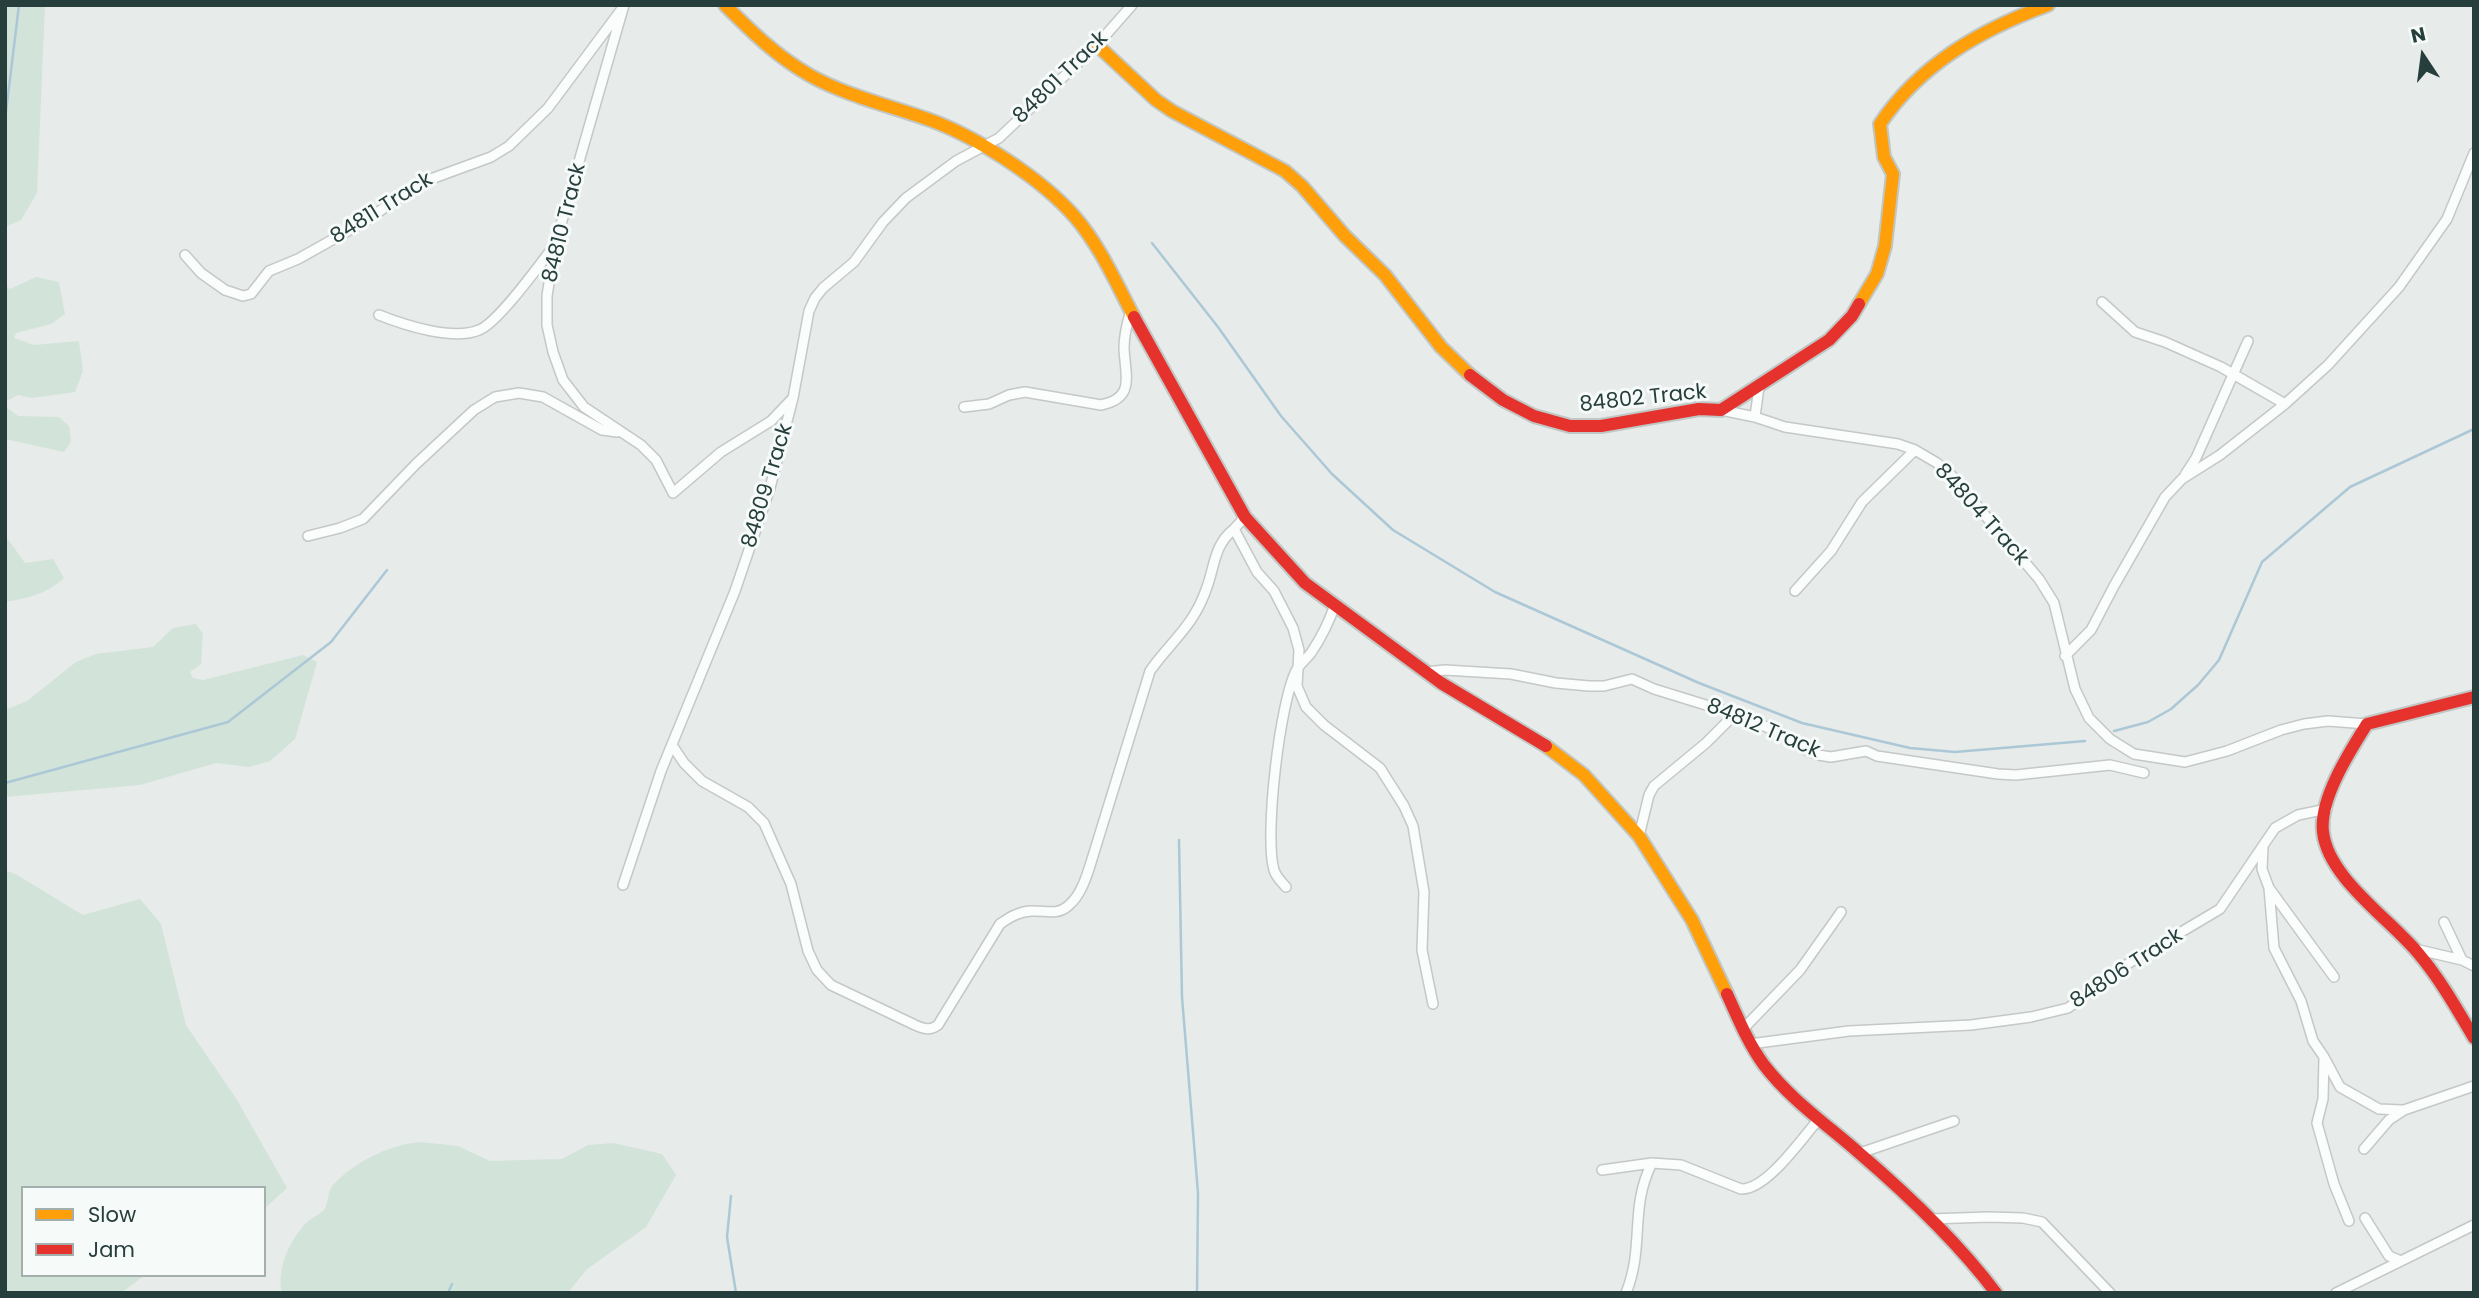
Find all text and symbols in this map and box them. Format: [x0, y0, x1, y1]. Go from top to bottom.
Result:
text: N [2408, 20, 2428, 50]
north arrow [2388, 21, 2458, 91]
street label: 84801 Track [1008, 27, 1114, 129]
street label: 84810 Track [538, 161, 592, 285]
street label: 84811 Track [326, 168, 438, 250]
street label: 84802 Track [1578, 380, 1708, 418]
street label: 84809 Track [737, 421, 799, 551]
street label: 84804 Track [1929, 459, 2033, 571]
street label: 84812 Track [1702, 694, 1824, 764]
street label: 84806 Track [2066, 923, 2188, 1015]
legend [21, 1186, 266, 1277]
text: Slow [88, 1200, 136, 1229]
text: Jam [88, 1235, 135, 1264]

